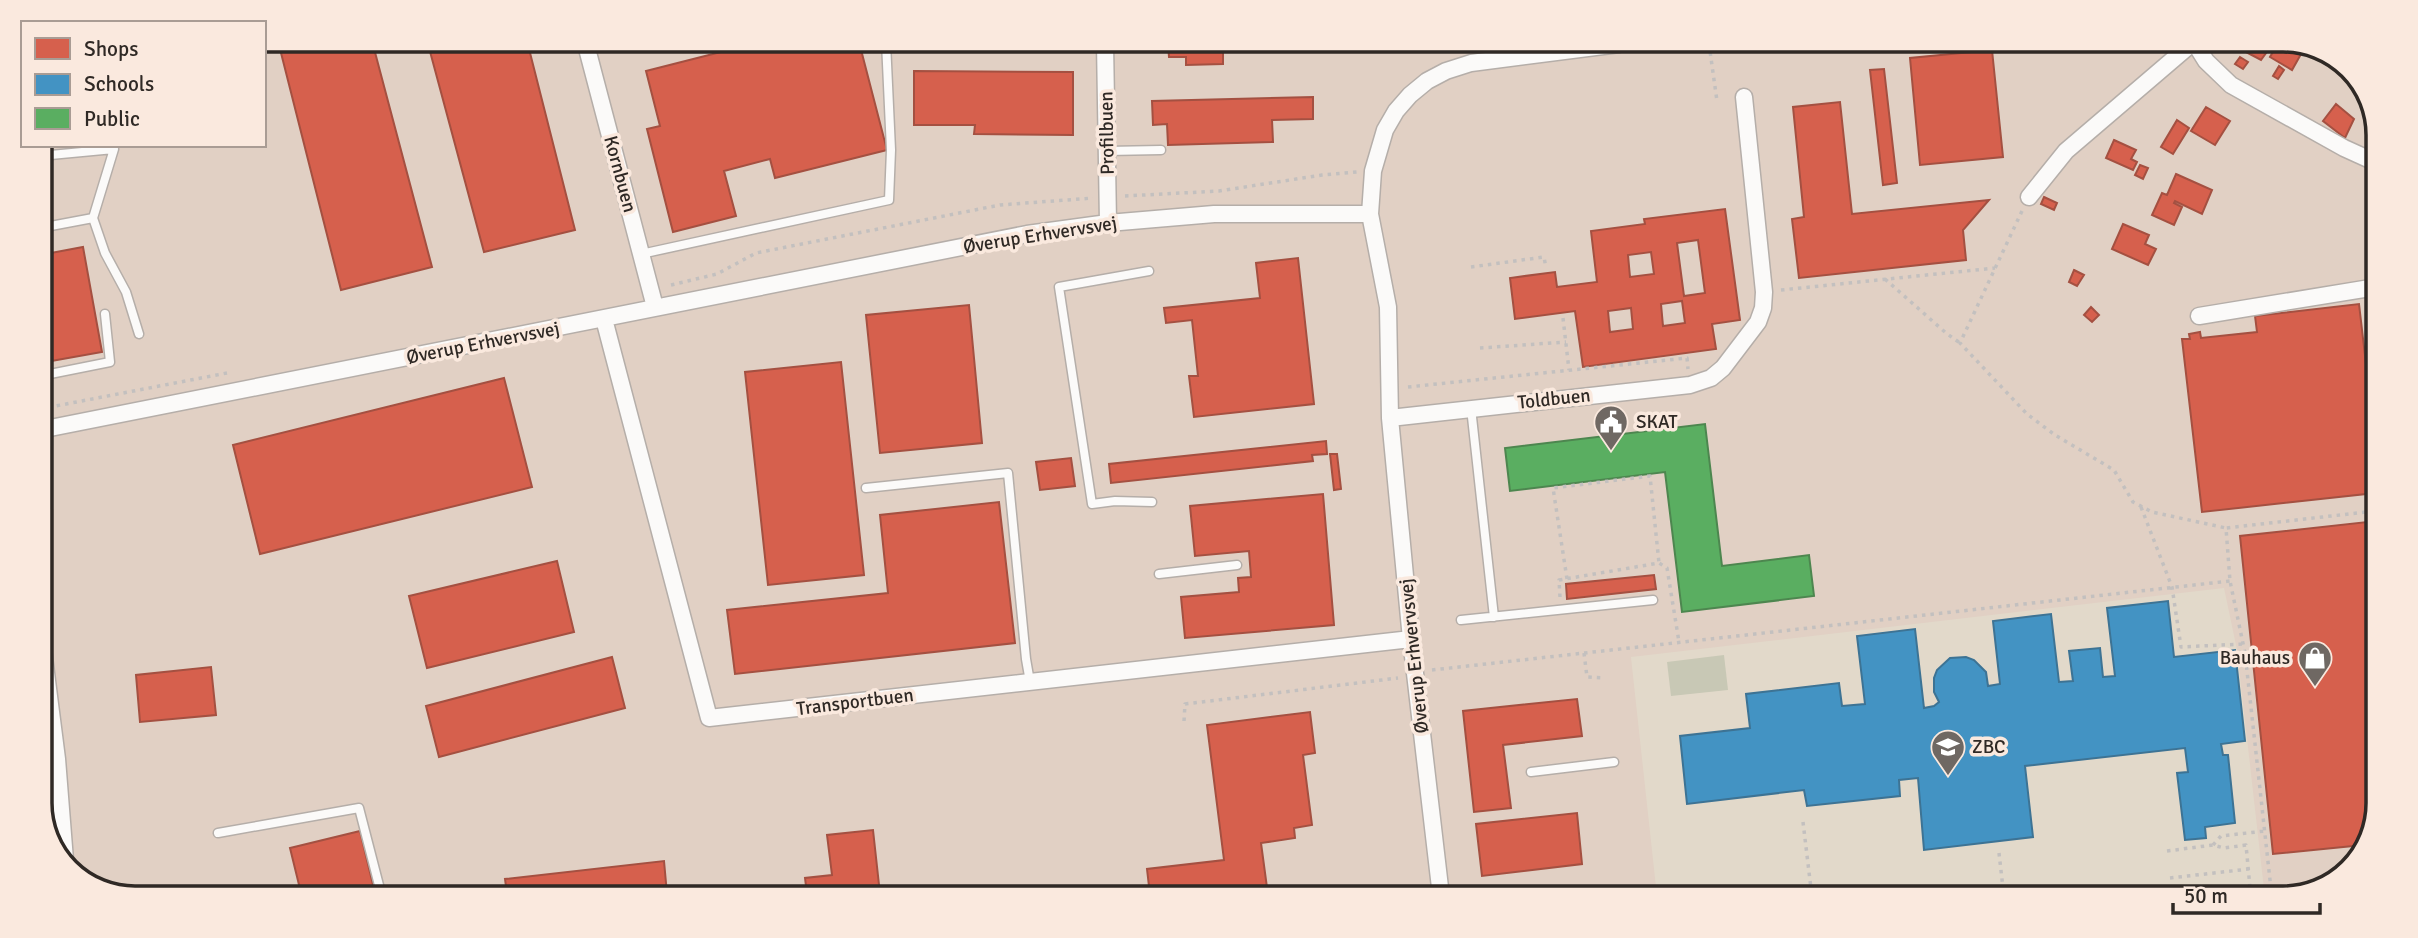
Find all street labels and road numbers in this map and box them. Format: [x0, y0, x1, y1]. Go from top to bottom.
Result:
street label: Profilbuen [1094, 91, 1120, 175]
street label: Kornbuen [598, 133, 642, 215]
street label: Øverup Erhvervsvej [961, 211, 1119, 259]
street label: Øverup Erhvervsvej [404, 316, 562, 370]
street label: Toldbuen [1516, 383, 1592, 415]
street label: Øverup Erhvervsvej [1394, 577, 1434, 735]
street label: Transportbuen [795, 683, 915, 721]

